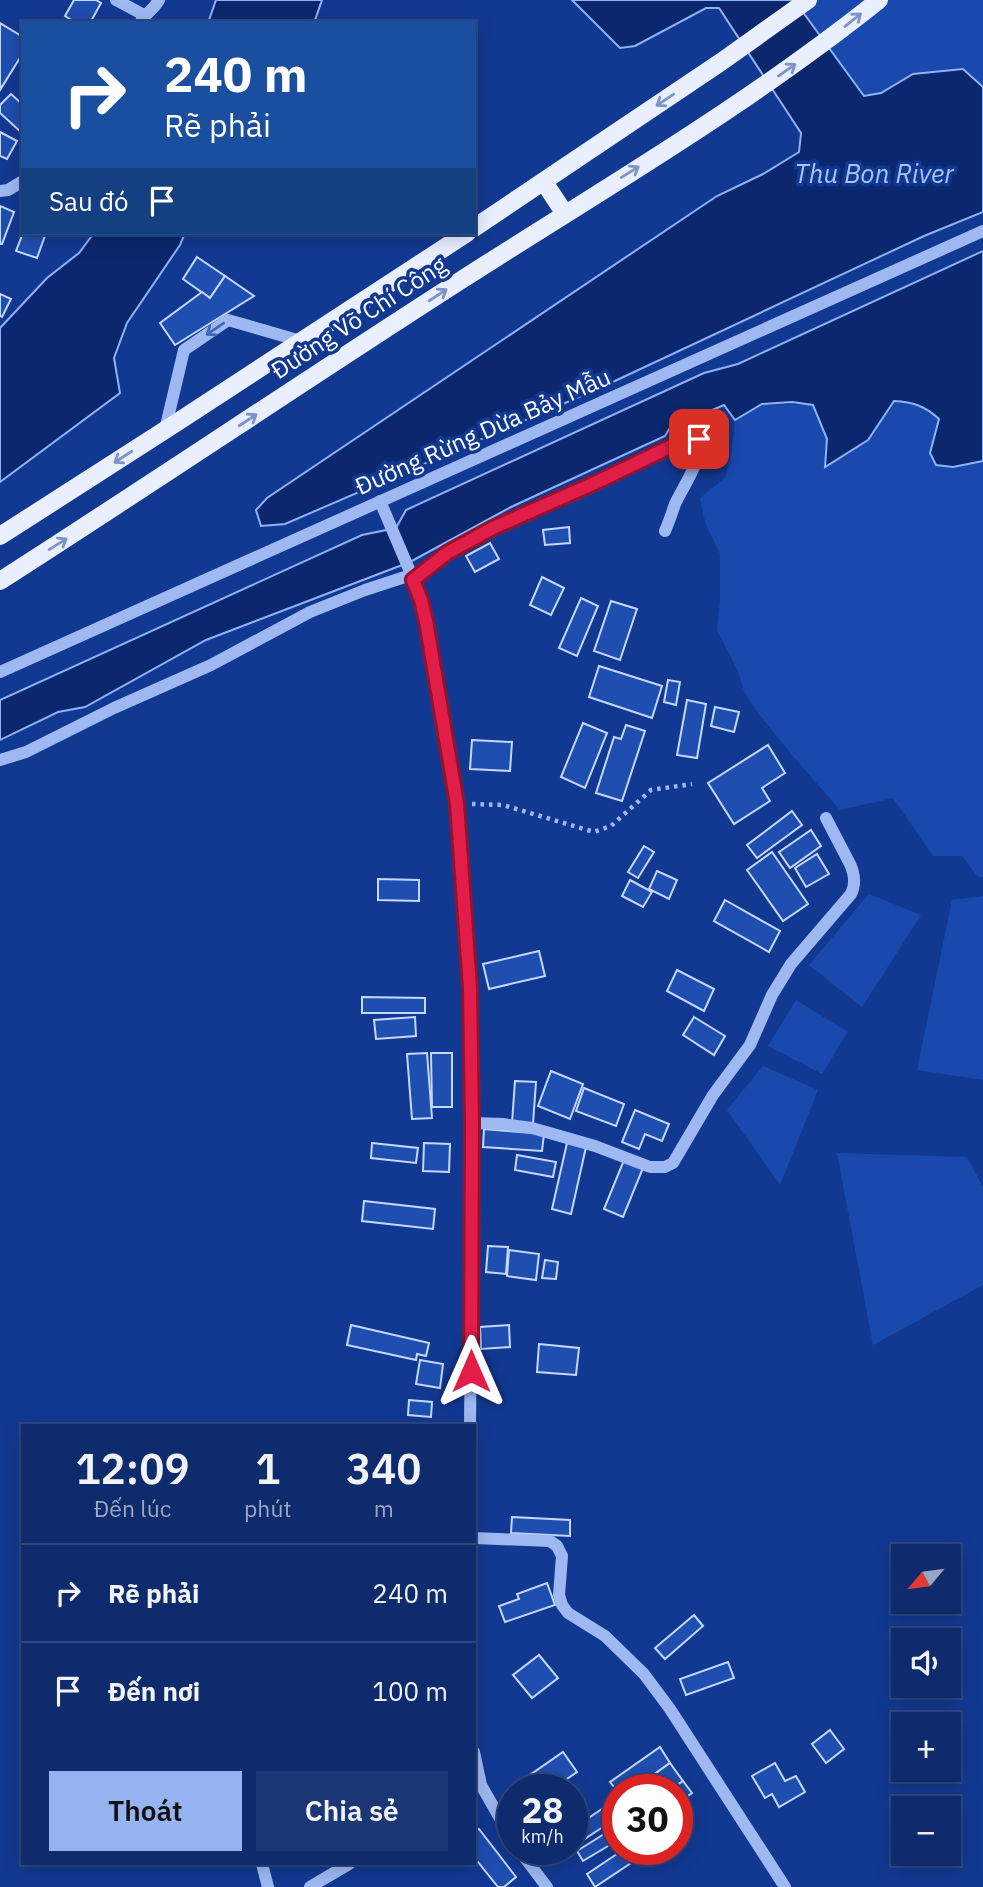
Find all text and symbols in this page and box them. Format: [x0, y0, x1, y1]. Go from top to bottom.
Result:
one-way arrow [844, 13, 862, 28]
text: 240 m [164, 42, 308, 105]
icon: right [49, 49, 140, 140]
one-way arrow [777, 63, 796, 77]
one-way arrow [656, 93, 675, 107]
text: Rẽ phải [164, 104, 271, 146]
water label: Thu Bon River [794, 156, 955, 190]
one-way arrow [620, 165, 639, 180]
icon: arrive [143, 182, 181, 220]
text: Sau đó [49, 184, 129, 218]
street label: Đường Võ Chí Công [265, 248, 453, 386]
one-way arrow [428, 288, 448, 302]
one-way arrow [206, 322, 225, 336]
street label: Đường Rừng Dừa Bảy Mẫu [350, 360, 615, 502]
pin [669, 409, 729, 469]
one-way arrow [238, 413, 258, 427]
icon: arrive [680, 420, 718, 458]
one-way arrow [114, 450, 133, 465]
one-way arrow [47, 537, 67, 551]
position arrow [434, 1334, 508, 1408]
text: 12:09 [75, 1441, 190, 1496]
text: 1 [255, 1441, 280, 1496]
text: 340 [346, 1441, 422, 1496]
text: Đến lúc [94, 1493, 171, 1523]
text: phút [244, 1493, 292, 1523]
text: m [374, 1493, 394, 1523]
north arrow [891, 1544, 961, 1614]
map controls [891, 1544, 961, 1866]
icon: right [49, 1574, 87, 1612]
text: Rẽ phải [108, 1576, 199, 1610]
text: 240 m [372, 1576, 448, 1610]
button: sound [891, 1628, 961, 1698]
icon: arrive [49, 1672, 87, 1710]
text: Đến nơi [108, 1674, 200, 1708]
text: 100 m [372, 1674, 448, 1708]
button: + [891, 1712, 961, 1782]
button: Thoát [49, 1771, 242, 1851]
button: Chia sẻ [256, 1771, 448, 1851]
speed limit sign: 30 [602, 1774, 693, 1865]
text: 28 [521, 1787, 564, 1833]
button: − [891, 1796, 961, 1866]
text: km/h [521, 1825, 564, 1848]

